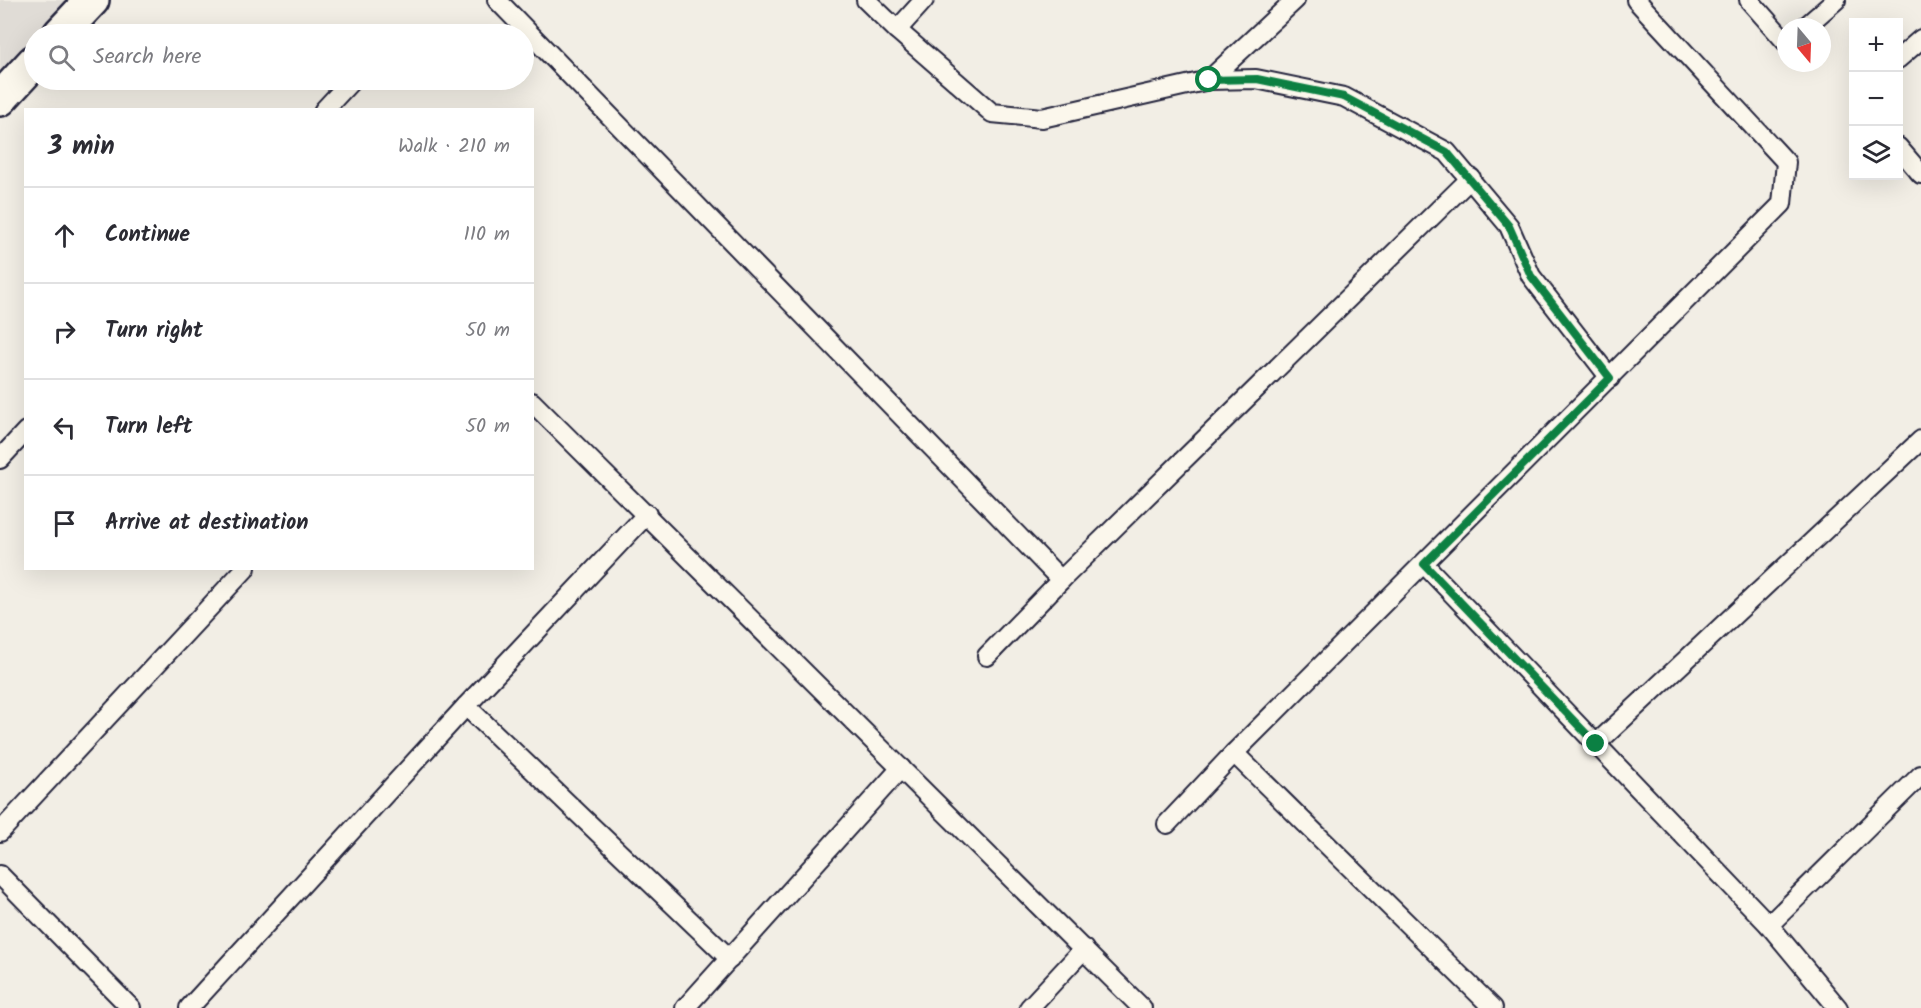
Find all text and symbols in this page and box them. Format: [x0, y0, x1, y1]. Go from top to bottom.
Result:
north arrow [1777, 18, 1831, 72]
map controls [1849, 18, 1903, 180]
button: + [1849, 18, 1903, 72]
search box [24, 24, 534, 90]
text: Search here [93, 40, 201, 75]
icon: search [45, 41, 78, 74]
route start [1195, 66, 1221, 92]
button: − [1849, 72, 1903, 126]
text: 3 min [48, 126, 115, 168]
button: layers [1849, 126, 1903, 180]
text: Walk · 210 m [398, 131, 510, 163]
text: Continue [105, 218, 190, 253]
icon: ahead [48, 219, 81, 252]
text: 110 m [464, 219, 510, 251]
text: Turn right [105, 314, 203, 349]
icon: right [48, 315, 81, 348]
text: 50 m [465, 315, 510, 347]
text: Turn left [105, 410, 192, 445]
icon: left [48, 411, 81, 444]
text: 50 m [465, 411, 510, 443]
text: Arrive at destination [105, 506, 308, 541]
icon: arrive [48, 507, 81, 540]
route end [1582, 730, 1608, 756]

